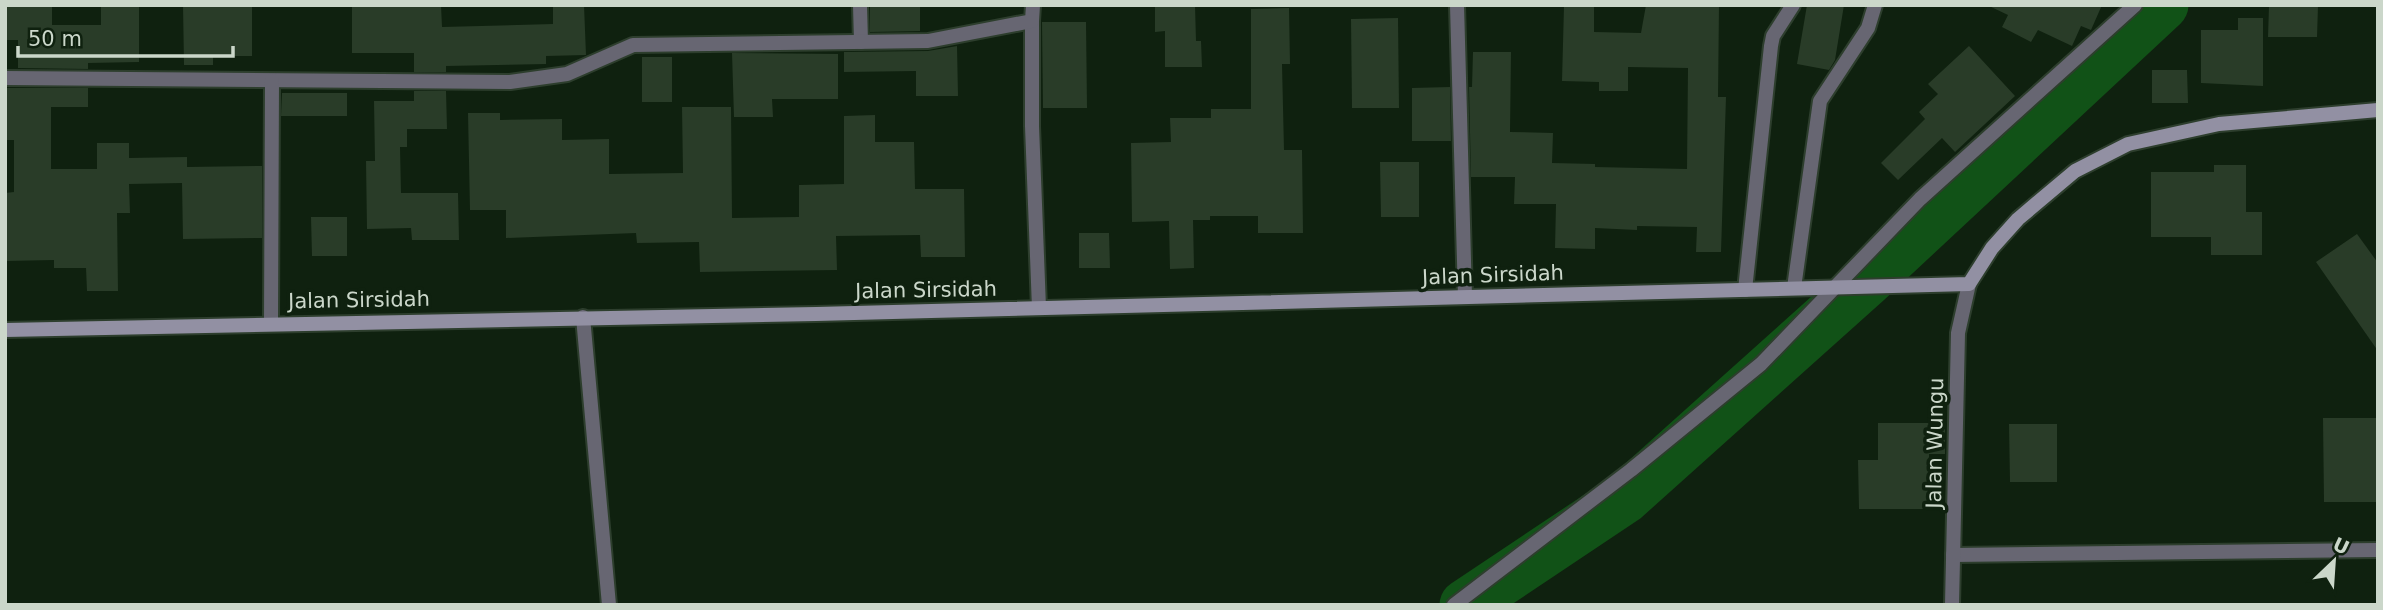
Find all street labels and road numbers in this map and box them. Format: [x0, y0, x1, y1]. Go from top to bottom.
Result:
street label: Jalan Sirsidah [1420, 261, 1564, 290]
street label: Jalan Sirsidah [853, 277, 997, 303]
street label: Jalan Sirsidah [286, 287, 430, 313]
street label: Jalan Wungu [1922, 377, 1948, 511]

